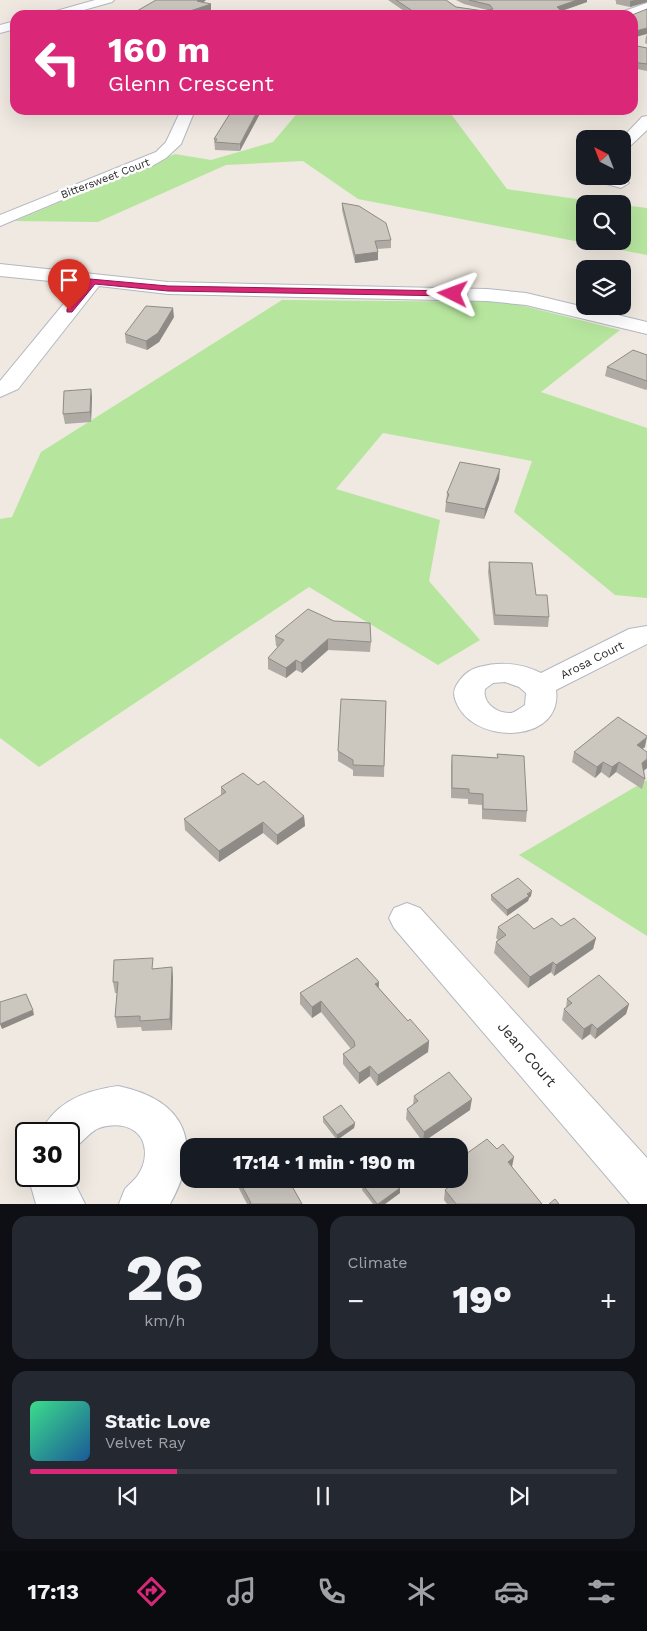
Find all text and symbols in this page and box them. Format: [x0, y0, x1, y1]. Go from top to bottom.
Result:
text: 160 m [108, 29, 210, 71]
icon: left [25, 30, 90, 95]
text: Glenn Crescent [108, 71, 274, 96]
north arrow [576, 130, 631, 185]
map controls [576, 130, 631, 315]
street label: Bittersweet Court [59, 155, 152, 201]
button: search [576, 195, 631, 250]
pin [48, 259, 90, 310]
button: layers [576, 260, 631, 315]
icon: arrive [55, 266, 83, 294]
position arrow [426, 267, 478, 319]
street label: Arosa Court [558, 638, 626, 682]
street label: Jean Court [494, 1018, 561, 1091]
speed limit sign: 30 [15, 1122, 80, 1187]
text: 17:14 · 1 min · 190 m [233, 1151, 415, 1174]
text: 26 [125, 1240, 204, 1316]
text: Climate [348, 1253, 408, 1272]
text: 19° [452, 1278, 512, 1322]
text: − [348, 1284, 364, 1317]
text: + [600, 1284, 617, 1317]
text: km/h [144, 1311, 185, 1330]
text: Static Love [105, 1410, 210, 1433]
text: Velvet Ray [105, 1433, 185, 1452]
icon: previous [114, 1482, 142, 1510]
icon: pause [309, 1482, 337, 1510]
icon: next [505, 1482, 533, 1510]
icon: directions [134, 1574, 169, 1609]
icon: music [224, 1574, 259, 1609]
icon: phone [314, 1574, 349, 1609]
icon: climate [404, 1574, 439, 1609]
icon: car [494, 1574, 529, 1609]
icon: filters [584, 1574, 619, 1609]
text: 17:13 [28, 1579, 79, 1604]

